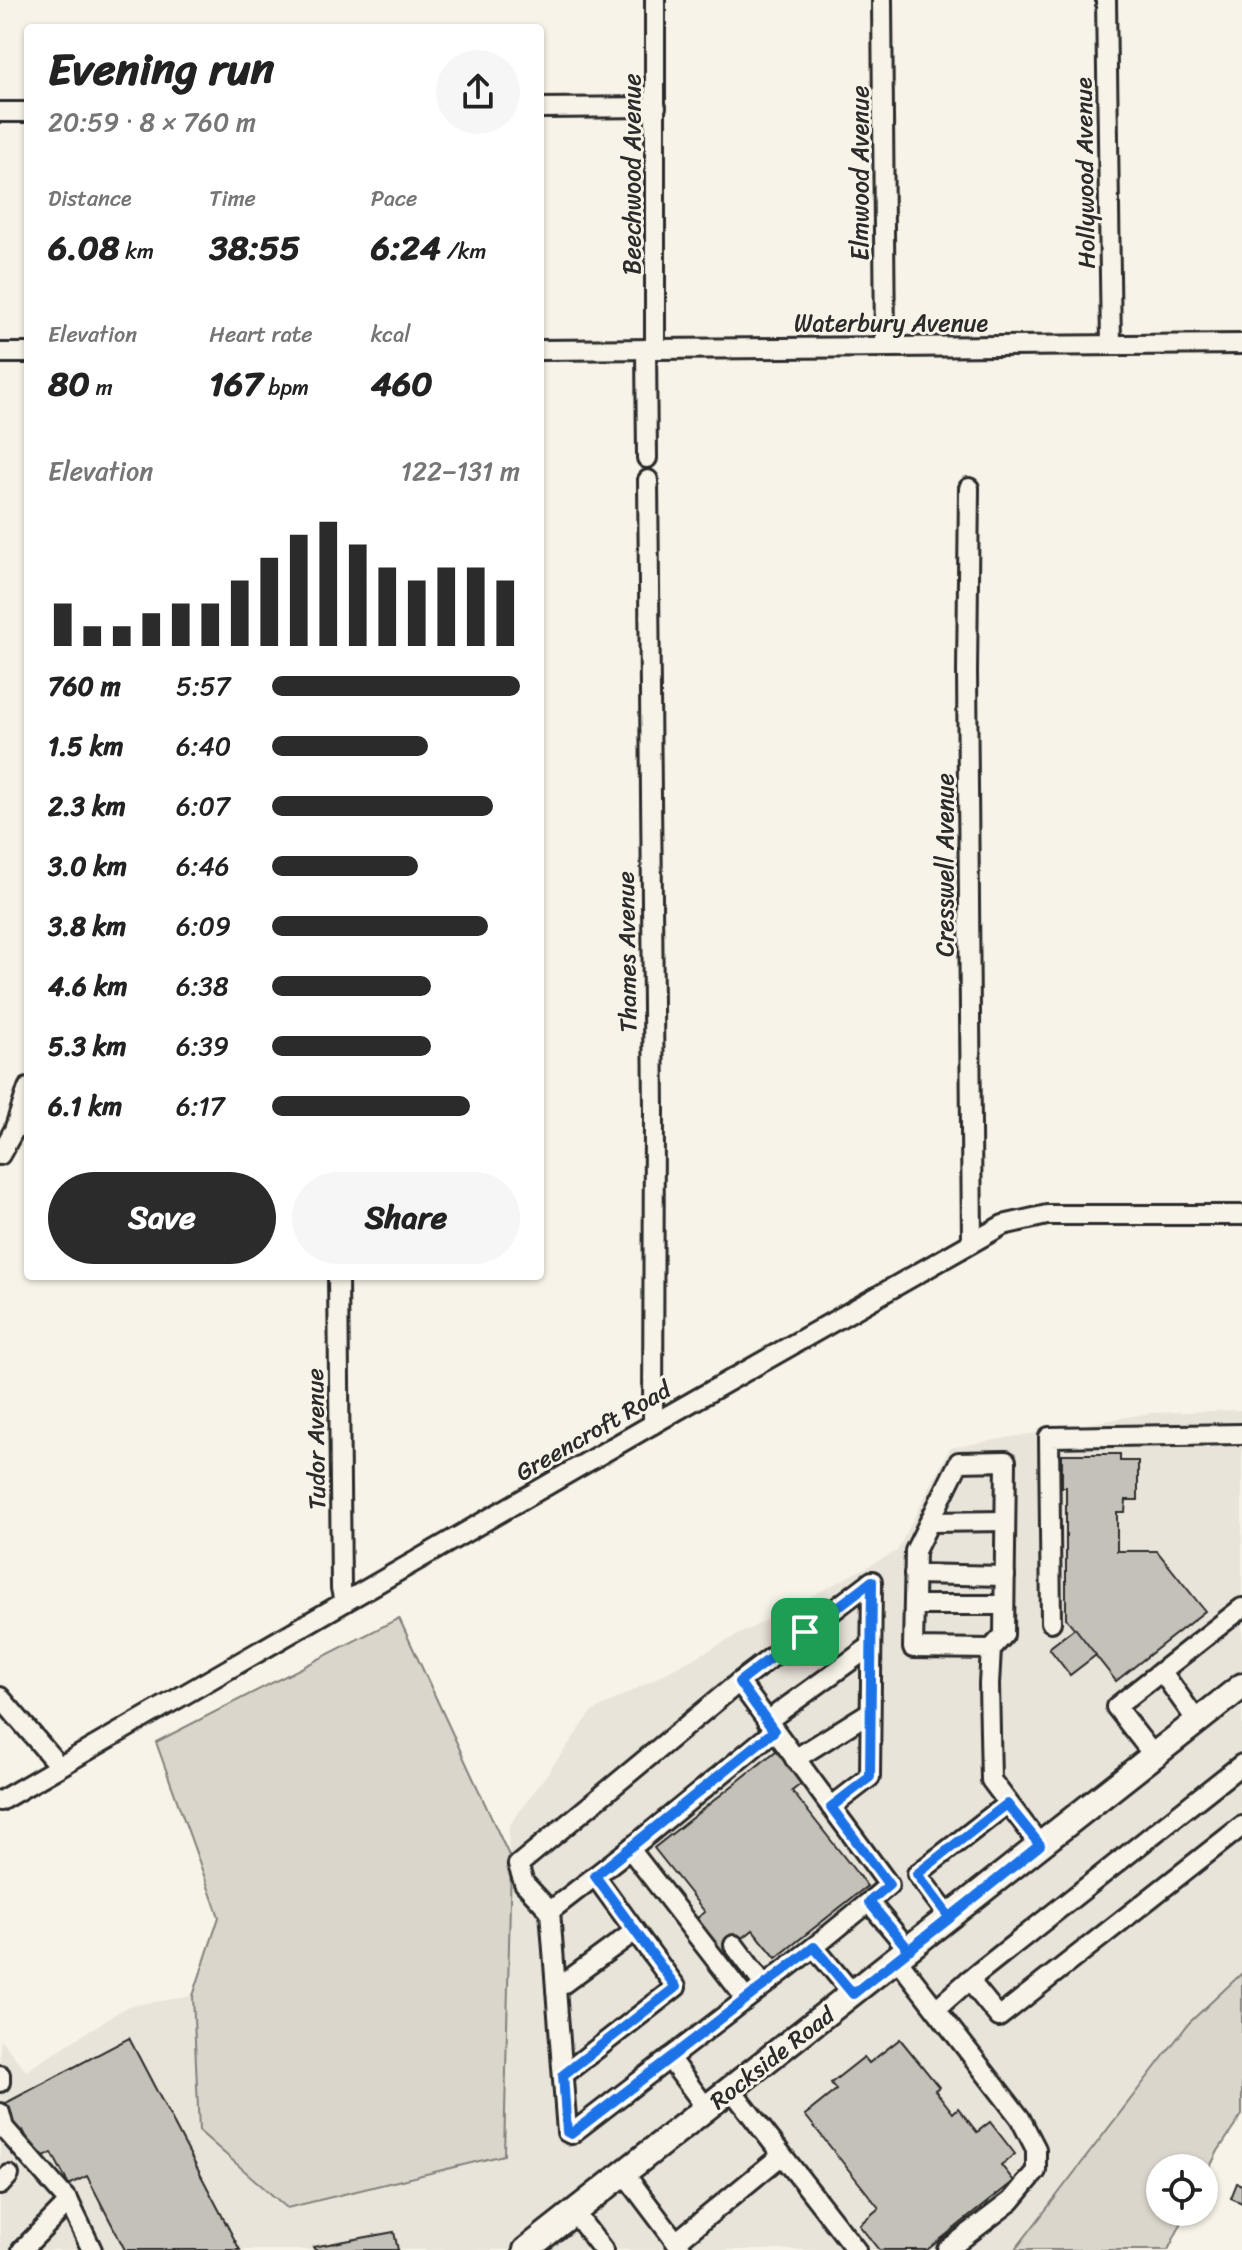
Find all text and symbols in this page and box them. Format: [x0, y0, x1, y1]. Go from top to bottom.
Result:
text: Evening run [48, 30, 274, 108]
button: share [436, 50, 520, 134]
street label: Beechwood Avenue [611, 73, 653, 275]
street label: Hollywood Avenue [1062, 77, 1108, 269]
street label: Elmwood Avenue [839, 85, 881, 261]
text: 20:59 · 8 × 760 m [48, 99, 256, 145]
text: Distance [48, 179, 132, 218]
text: Time [209, 179, 256, 218]
text: Pace [371, 179, 417, 218]
text: 6.08 [48, 218, 120, 278]
text: 38:55 [209, 218, 300, 278]
text: 6:24 [371, 218, 441, 278]
text: km [120, 232, 154, 271]
text: /km [441, 232, 486, 271]
street label: Waterbury Avenue [794, 302, 988, 344]
text: Elevation [48, 315, 137, 354]
text: Heart rate [209, 315, 313, 354]
text: kcal [371, 315, 411, 354]
text: 80 [48, 354, 90, 414]
text: 167 [209, 354, 263, 414]
text: 460 [371, 354, 433, 414]
text: m [90, 368, 113, 407]
text: bpm [263, 368, 309, 407]
text: Elevation [48, 448, 153, 494]
text: 122–131 m [401, 448, 520, 494]
text: 760 m [48, 663, 121, 709]
text: 5:57 [176, 663, 230, 709]
text: 1.5 km [48, 723, 123, 769]
text: 6:40 [176, 723, 231, 769]
street label: Cresswell Avenue [924, 773, 966, 957]
text: 2.3 km [48, 783, 126, 829]
text: 6:07 [176, 783, 230, 829]
text: 3.0 km [48, 843, 127, 889]
text: 6:46 [176, 843, 230, 889]
street label: Thames Avenue [605, 871, 649, 1033]
text: 3.8 km [48, 903, 126, 949]
text: 6:09 [176, 903, 231, 949]
text: 4.6 km [48, 963, 127, 1009]
text: 6:38 [176, 963, 229, 1009]
text: 5.3 km [48, 1023, 127, 1069]
text: 6:39 [176, 1023, 229, 1069]
text: 6.1 km [48, 1083, 122, 1129]
text: 6:17 [176, 1083, 225, 1129]
button: Save [48, 1172, 276, 1264]
button: Share [292, 1172, 520, 1264]
street label: Tudor Avenue [294, 1368, 338, 1510]
street label: Greencroft Road [507, 1368, 681, 1493]
pin [771, 1598, 839, 1666]
icon: arrive [783, 1610, 827, 1654]
street label: Rockside Road [700, 1994, 845, 2121]
map controls [1146, 2154, 1218, 2226]
button: locate [1146, 2154, 1218, 2226]

